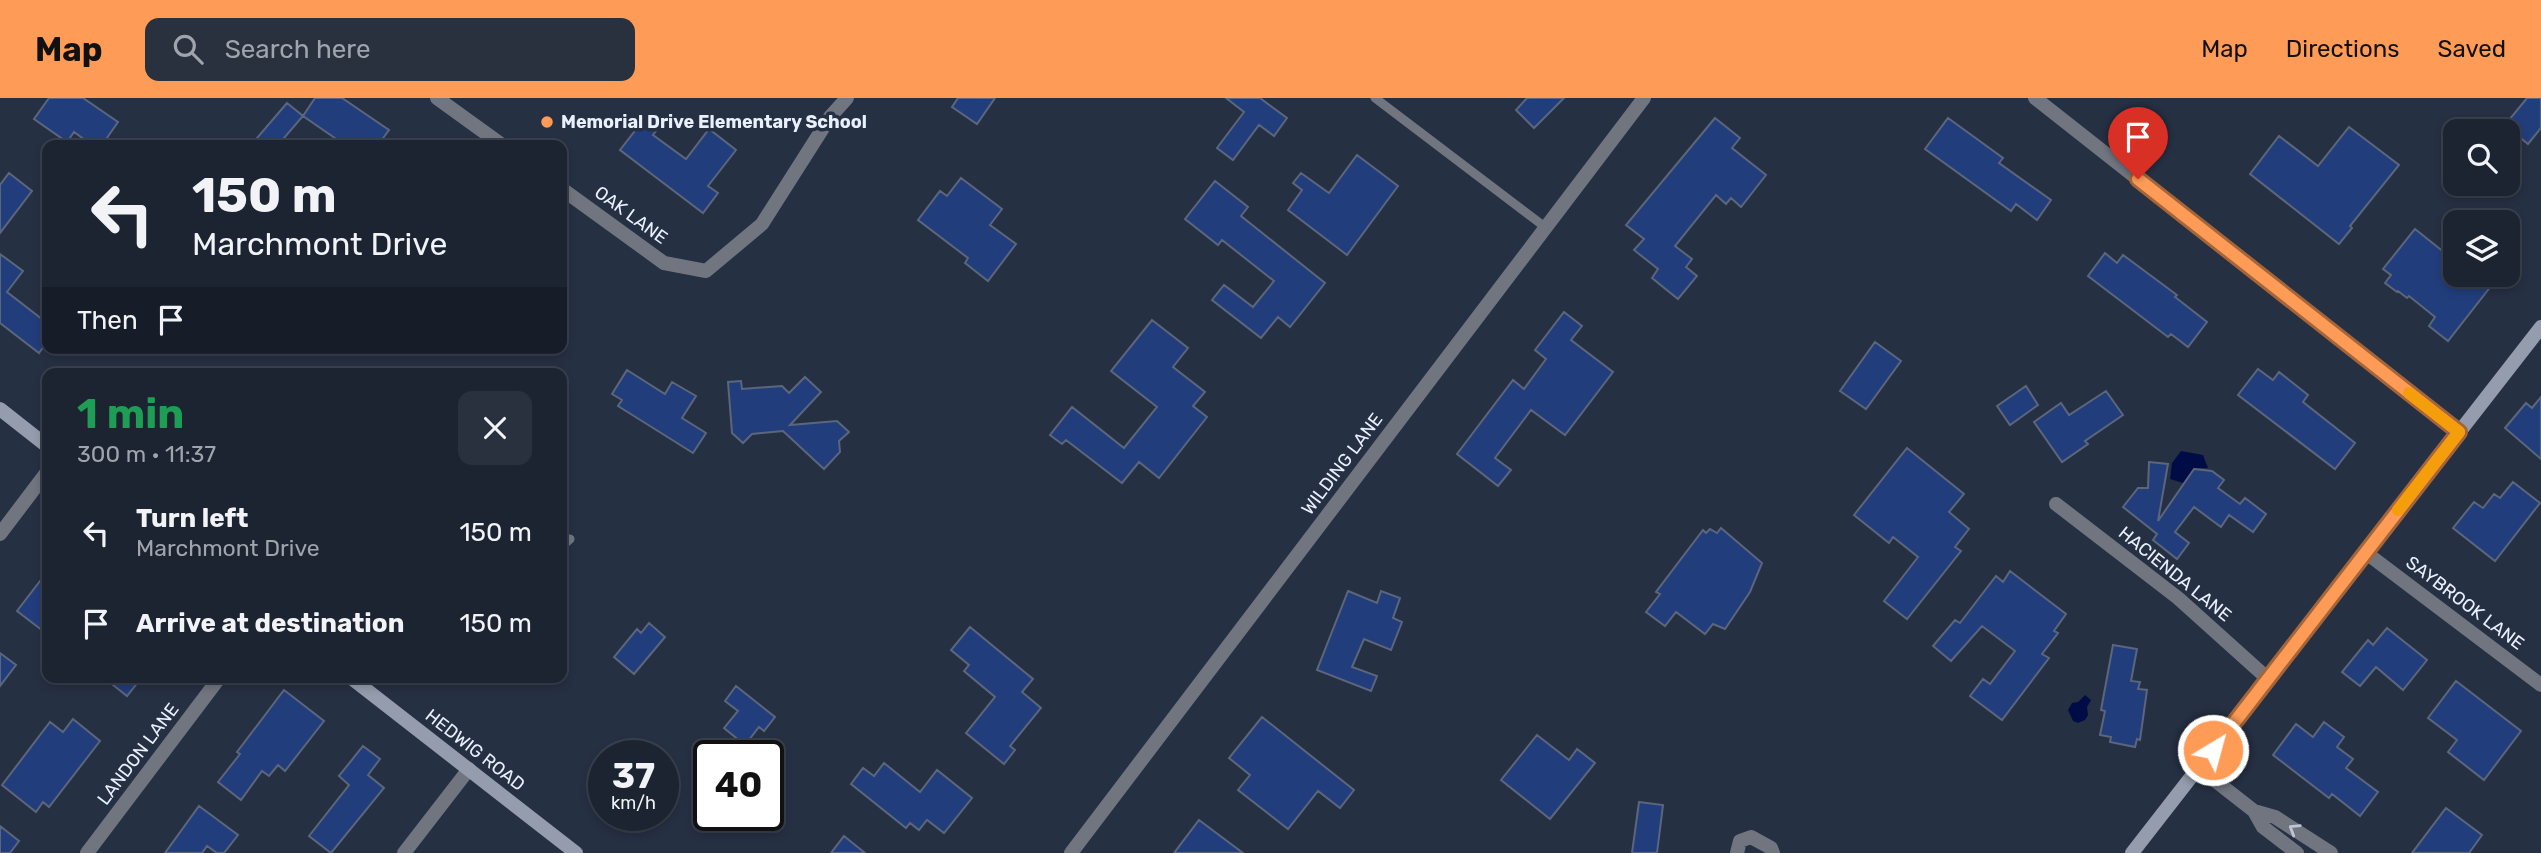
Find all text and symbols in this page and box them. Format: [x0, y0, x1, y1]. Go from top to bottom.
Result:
search box [145, 18, 635, 81]
text: Map [35, 30, 103, 69]
icon: search [169, 30, 207, 68]
text: Search here [225, 34, 370, 65]
text: Map [2201, 35, 2248, 63]
text: Directions [2286, 35, 2399, 63]
text: Saved [2437, 35, 2506, 63]
pin [2108, 107, 2168, 179]
place label: Memorial Drive Elementary School [561, 111, 867, 133]
marker: Memorial Drive Elementary School [539, 114, 555, 130]
icon: arrive [2119, 118, 2157, 156]
map controls [2443, 119, 2520, 287]
button: search [2443, 119, 2520, 196]
text: 150 m [192, 166, 337, 224]
icon: left [77, 168, 168, 259]
street label: OAK LANE [590, 181, 672, 249]
button: layers [2443, 210, 2520, 287]
text: Marchmont Drive [192, 225, 447, 263]
icon: arrive [152, 301, 190, 339]
text: Then [77, 305, 138, 336]
text: 1 min [77, 389, 184, 439]
button: close [458, 391, 532, 465]
street label: WILDING LANE [1297, 409, 1387, 519]
text: 300 m · 11:37 [77, 440, 216, 468]
text: Turn left [136, 503, 248, 534]
icon: left [77, 514, 115, 552]
text: 150 m [459, 517, 532, 548]
street label: HACIENDA LANE [2114, 522, 2236, 626]
text: Marchmont Drive [136, 534, 320, 562]
street label: SAYBROOK LANE [2402, 551, 2528, 655]
icon: arrive [77, 605, 115, 643]
text: Arrive at destination [136, 608, 404, 639]
text: 150 m [459, 608, 532, 639]
street label: LANDON LANE [93, 699, 183, 809]
street label: HEDWIG ROAD [421, 704, 529, 796]
position arrow [2176, 713, 2250, 787]
speed limit sign: 40 [693, 740, 784, 831]
text: 37 [612, 755, 655, 797]
text: km/h [611, 792, 656, 814]
one-way arrow [2289, 824, 2302, 837]

